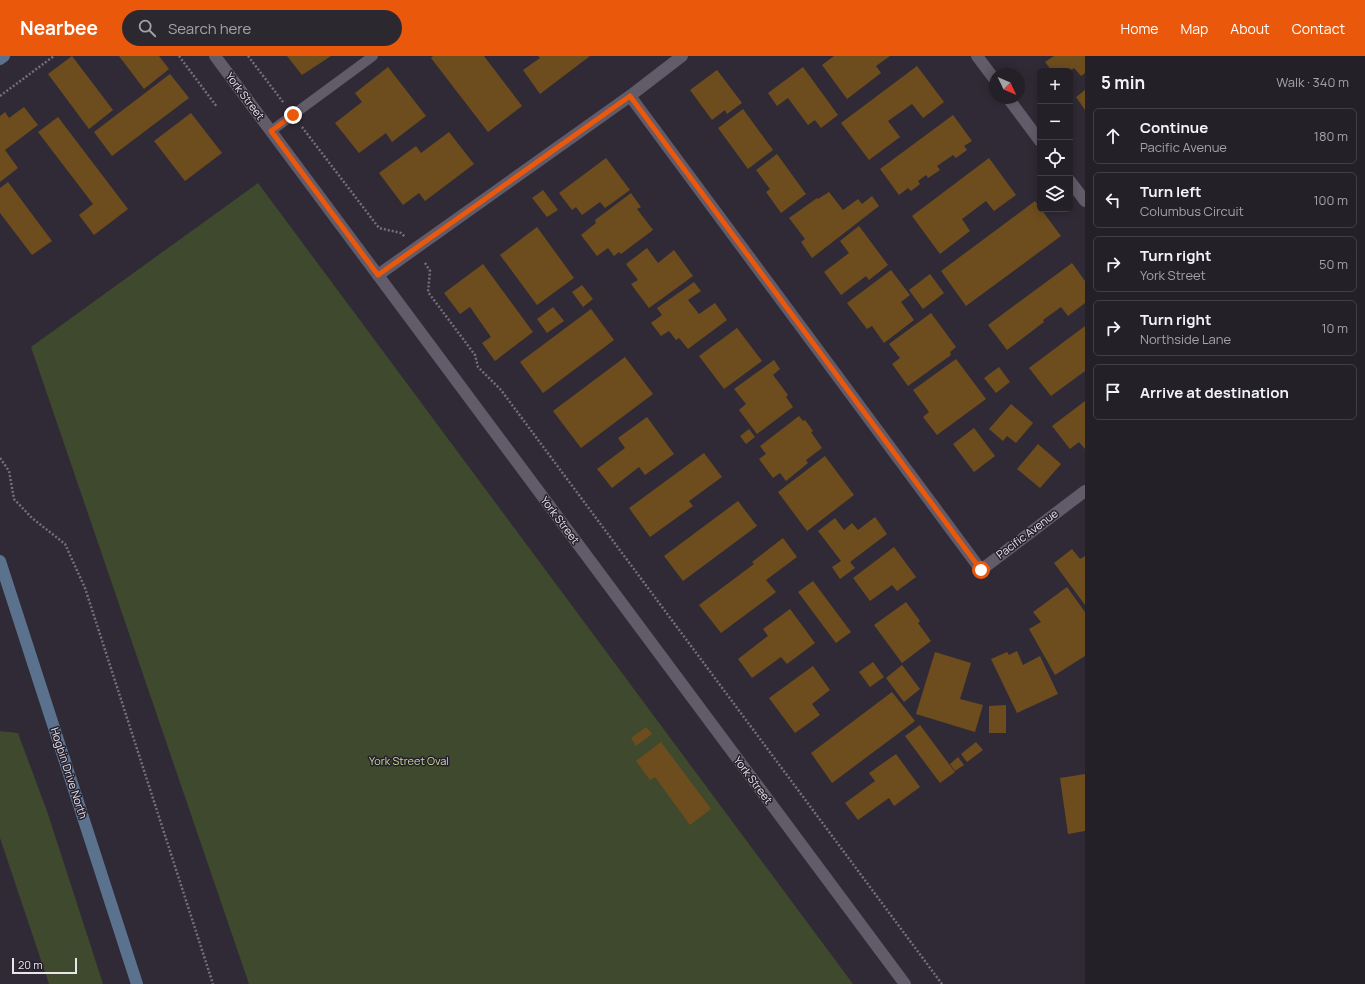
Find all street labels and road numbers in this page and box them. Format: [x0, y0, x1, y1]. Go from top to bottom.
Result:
street label: York Street [223, 69, 268, 122]
street label: York Street [538, 493, 583, 546]
street label: Pacific Avenue [993, 505, 1061, 562]
street label: Hogbin Drive North [48, 725, 91, 820]
street label: York Street [731, 753, 776, 806]

